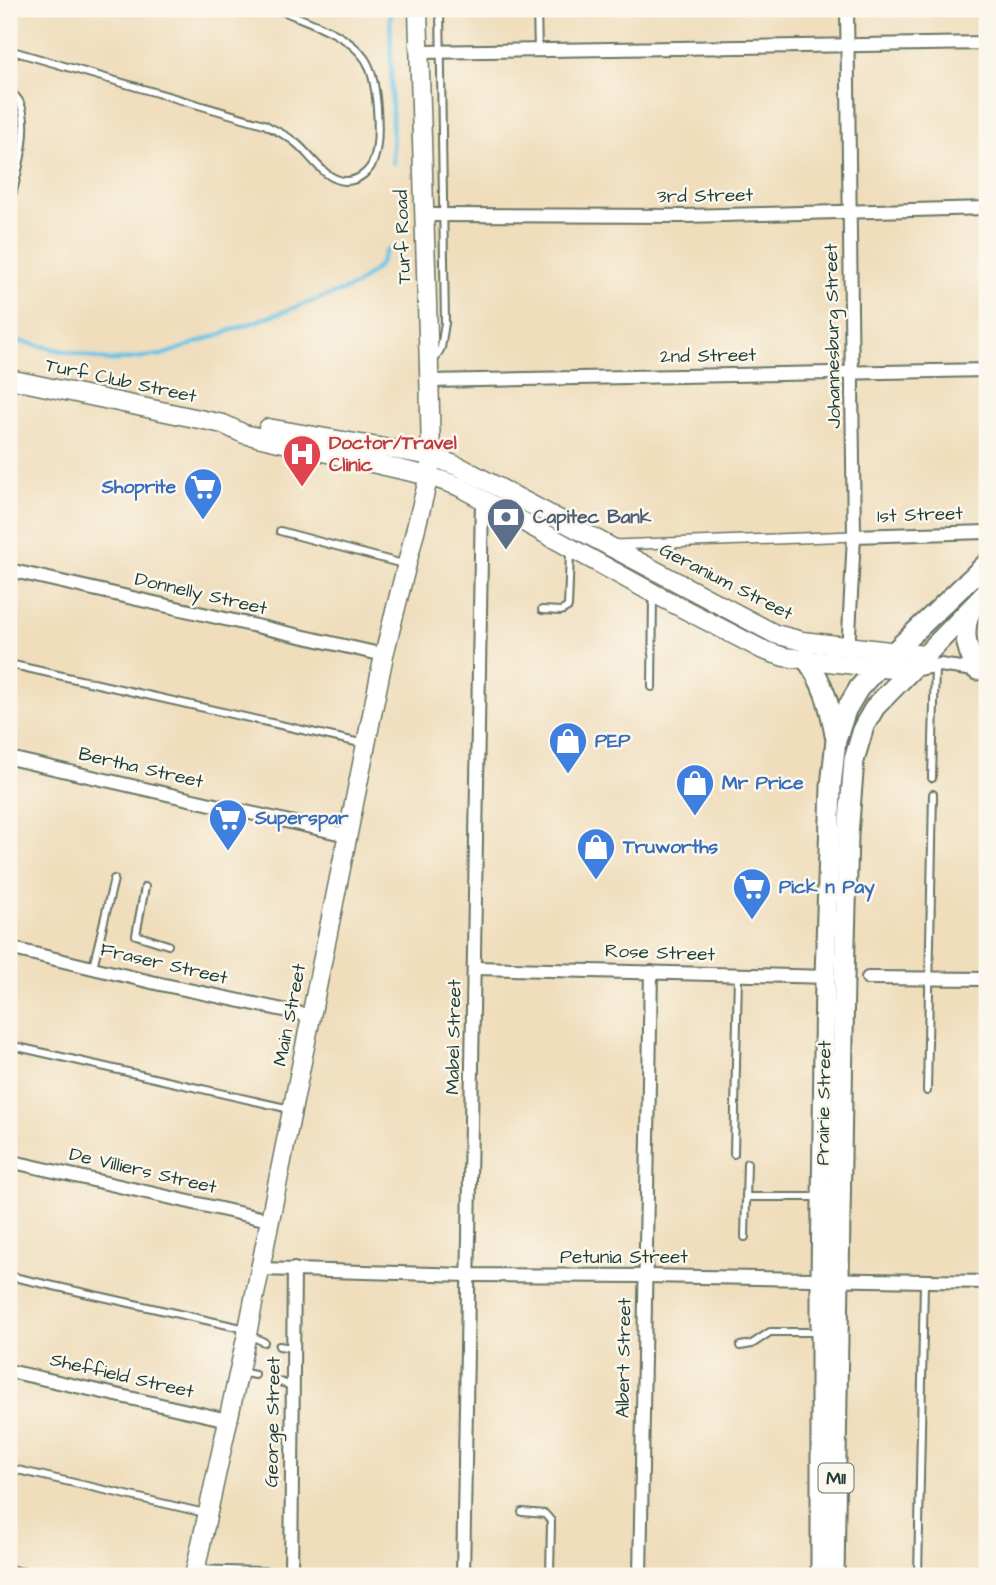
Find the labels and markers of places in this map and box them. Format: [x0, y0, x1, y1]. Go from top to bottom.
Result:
place label: Doctor/Travel Clinic [329, 430, 457, 479]
hospital icon: Doctor/Travel Clinic [281, 433, 323, 488]
supermarket icon: Shoprite [182, 466, 224, 521]
place label: Shoprite [101, 474, 177, 501]
bank icon: Capitec Bank [485, 496, 527, 551]
place label: Capitec Bank [533, 504, 652, 531]
shop icon: PEP [547, 720, 589, 775]
place label: PEP [595, 728, 631, 755]
shop icon: Mr Price [674, 762, 716, 817]
place label: Mr Price [722, 770, 804, 797]
supermarket icon: Superspar [207, 797, 249, 852]
place label: Superspar [254, 805, 349, 832]
shop icon: Truworths [575, 826, 617, 881]
place label: Truworths [622, 834, 719, 861]
supermarket icon: Pick n Pay [731, 866, 773, 921]
place label: Pick n Pay [779, 874, 875, 902]

